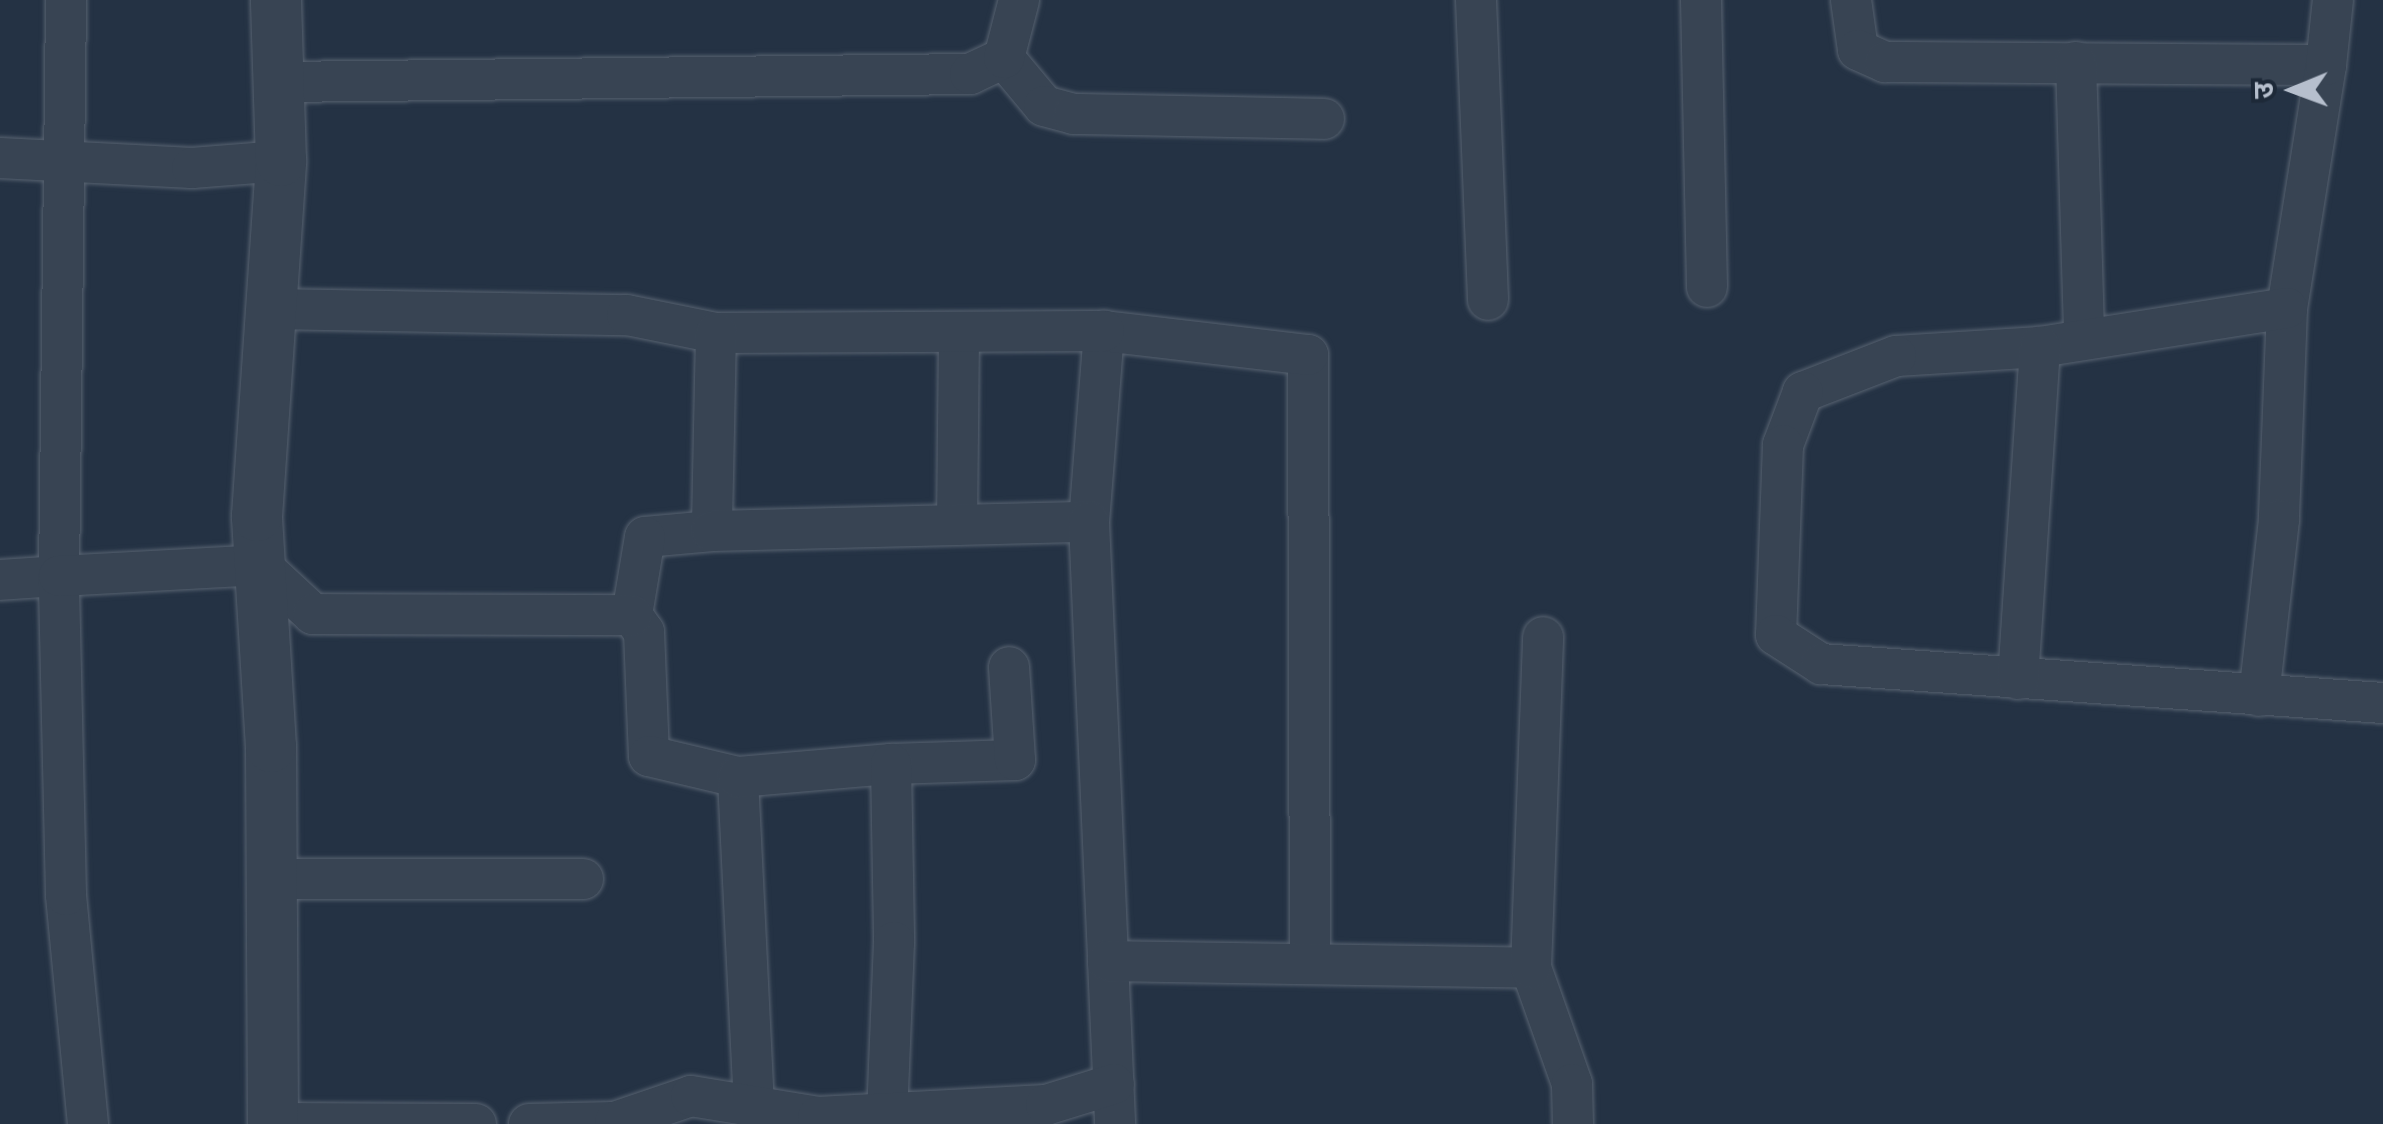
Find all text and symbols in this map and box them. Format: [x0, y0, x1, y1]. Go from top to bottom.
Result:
north arrow [2243, 40, 2343, 140]
text: उ [2247, 82, 2278, 99]

